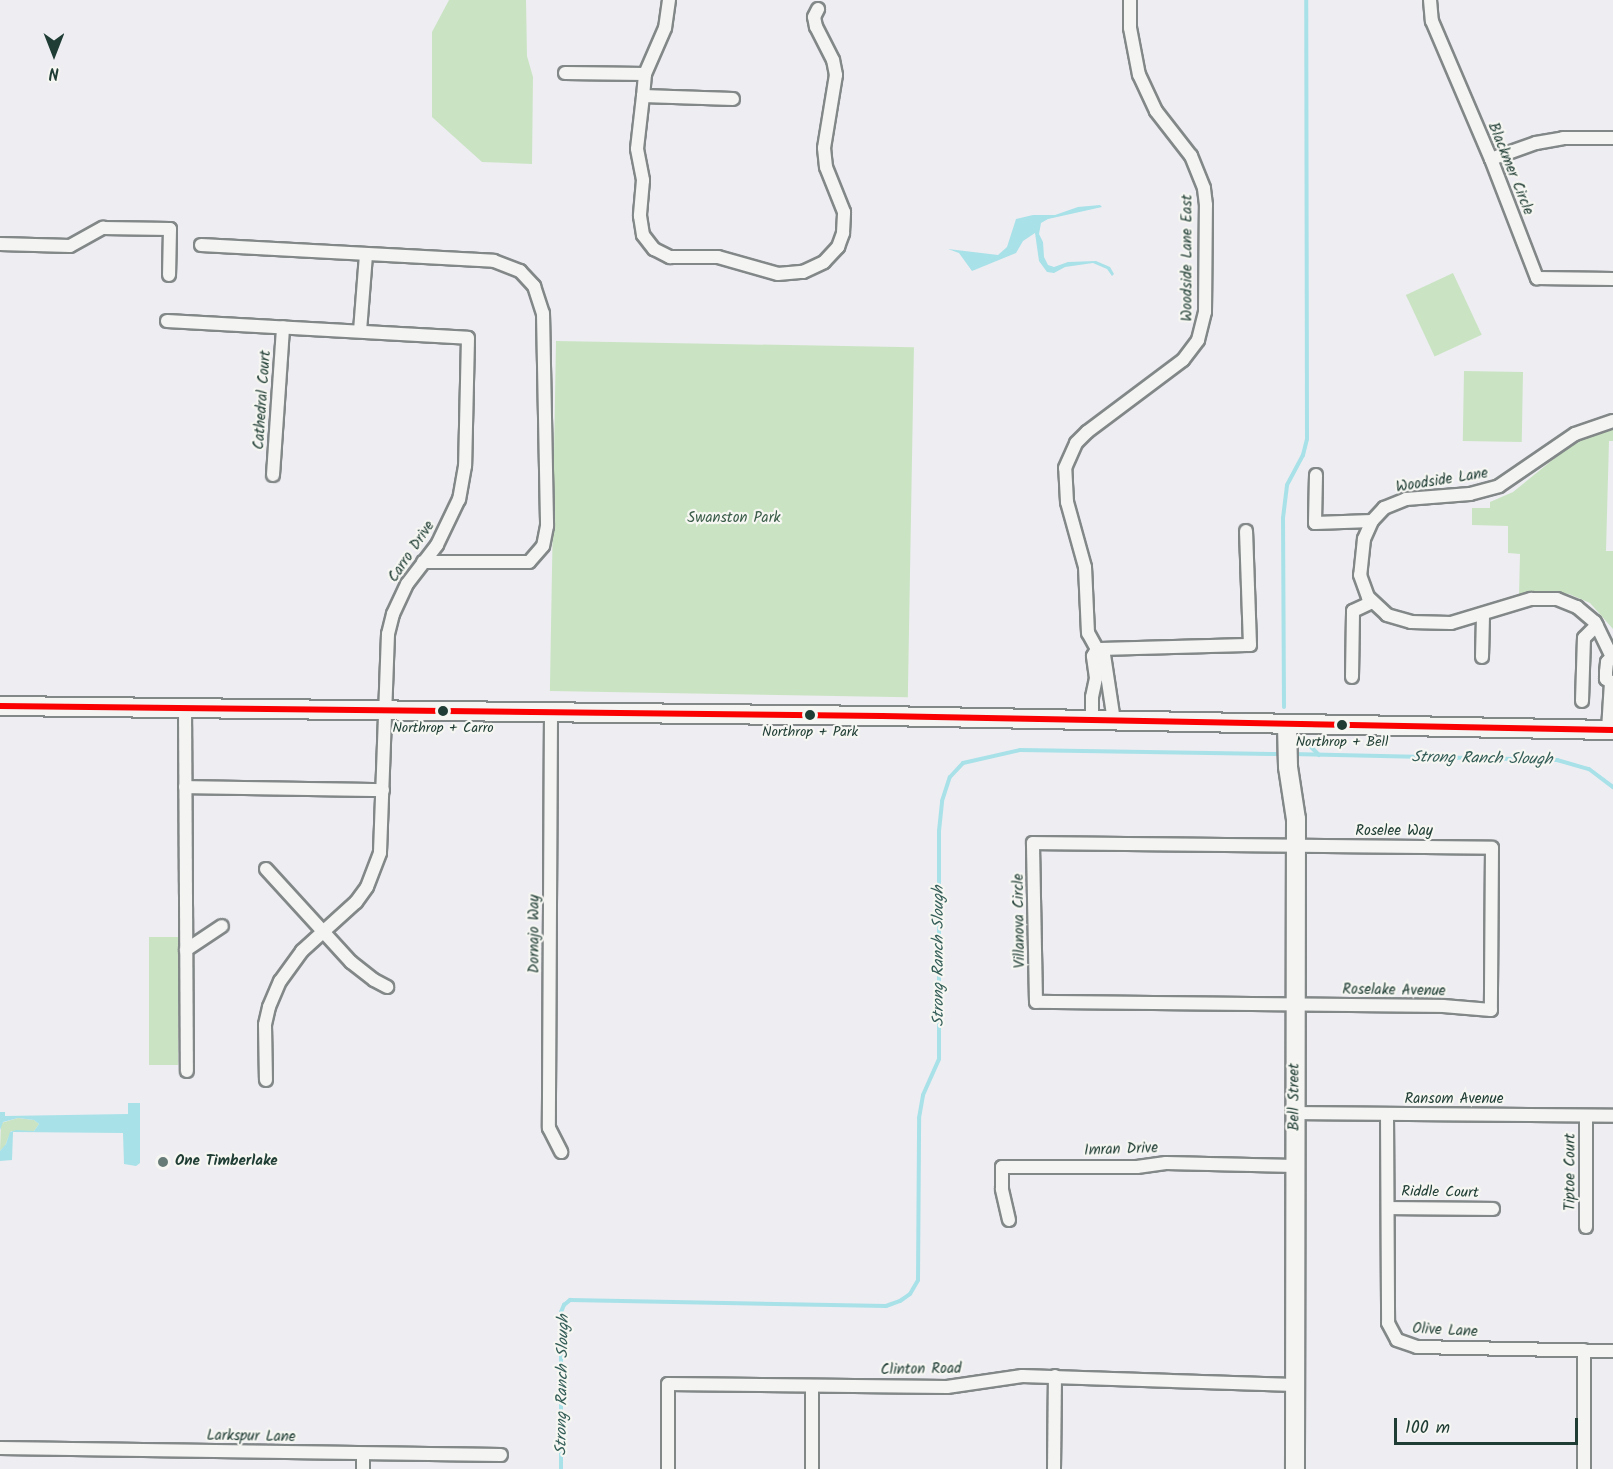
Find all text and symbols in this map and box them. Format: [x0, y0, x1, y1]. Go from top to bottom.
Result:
north arrow [24, 24, 84, 84]
text: N [49, 60, 59, 85]
street label: Blackmer Circle [1483, 120, 1537, 218]
street label: Woodside Lane East [1179, 194, 1197, 322]
street label: Cathedral Court [251, 350, 275, 450]
street label: Woodside Lane [1395, 465, 1489, 497]
park label: Swanston Park [687, 510, 781, 528]
street label: Carro Drive [385, 518, 439, 586]
marker: Northrop + Carro [437, 705, 449, 717]
marker: Northrop + Park [804, 709, 816, 721]
marker: Northrop + Bell [1336, 719, 1348, 731]
place label: Northrop + Carro [392, 720, 494, 736]
place label: Northrop + Park [762, 724, 858, 740]
place label: Northrop + Bell [1296, 734, 1388, 750]
water label: Strong Ranch Slough [1411, 748, 1553, 770]
street label: Roselee Way [1355, 823, 1433, 841]
street label: Villanova Circle [1010, 873, 1030, 969]
water label: Strong Ranch Slough [929, 886, 949, 1026]
street label: Dornajo Way [526, 895, 544, 973]
street label: Roselake Avenue [1342, 981, 1446, 1001]
street label: Bell Street [1286, 1063, 1304, 1131]
street label: Ransom Avenue [1404, 1091, 1504, 1109]
street label: Tiptoe Court [1562, 1133, 1580, 1211]
street label: Imran Drive [1084, 1140, 1158, 1160]
place label: One Timberlake [175, 1153, 278, 1171]
marker: One Timberlake [156, 1155, 170, 1169]
street label: Riddle Court [1401, 1183, 1479, 1203]
water label: Strong Ranch Slough [552, 1314, 574, 1456]
street label: Olive Lane [1412, 1320, 1478, 1342]
street label: Clinton Road [880, 1360, 962, 1380]
scale bar [1397, 1406, 1582, 1444]
text: 100 m [1405, 1414, 1450, 1443]
street label: Larkspur Lane [206, 1427, 296, 1447]

